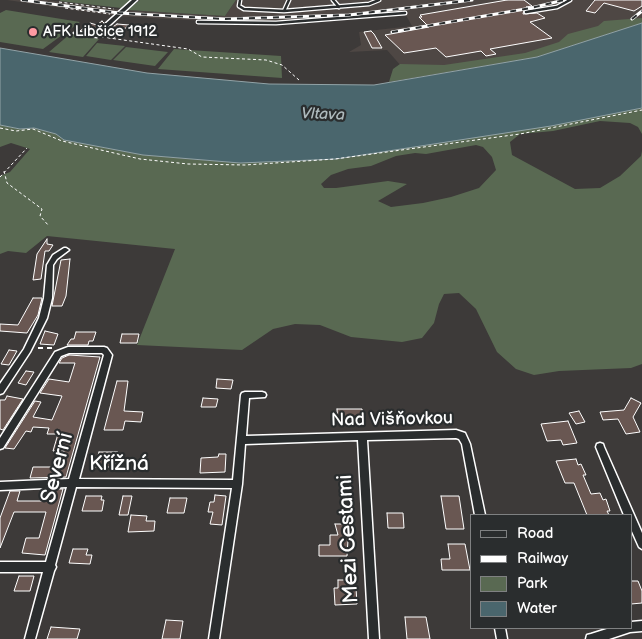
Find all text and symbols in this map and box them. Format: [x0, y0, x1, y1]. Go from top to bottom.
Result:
place label: AFK Libčice 1912 [43, 23, 157, 41]
marker: AFK Libčice 1912 [27, 26, 39, 38]
water label: Vltava [301, 105, 345, 125]
street label: Nad Višňovkou [331, 408, 453, 432]
street label: Severní [37, 430, 79, 506]
street label: Křížná [89, 452, 149, 478]
street label: Mezi Cestami [333, 474, 365, 604]
legend [470, 514, 632, 629]
text: Road [517, 524, 553, 543]
text: Railway [517, 549, 568, 568]
text: Park [517, 574, 547, 593]
text: Water [517, 599, 557, 618]

